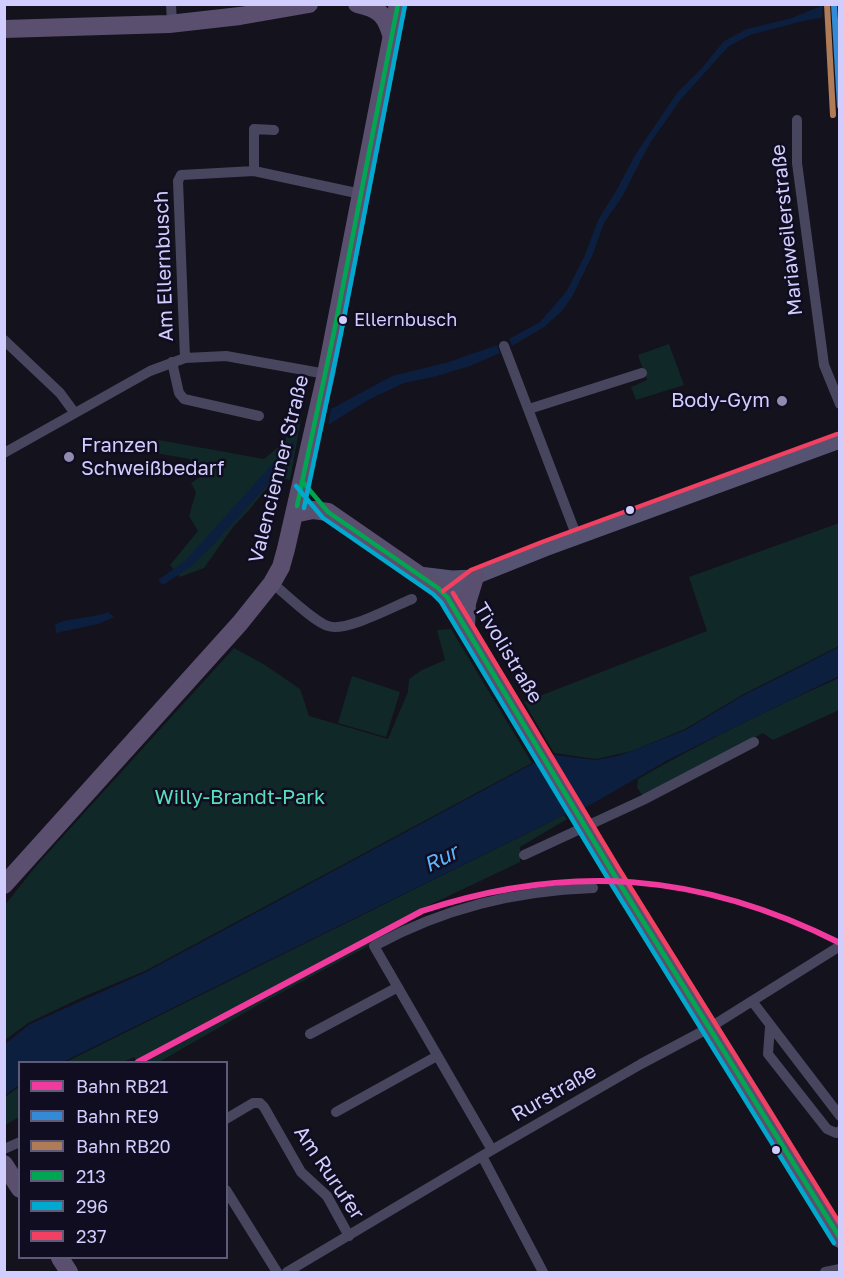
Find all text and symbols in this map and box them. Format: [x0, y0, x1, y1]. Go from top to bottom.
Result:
street label: Mariaweilerstraße [766, 143, 808, 317]
street label: Am Ellernbusch [149, 190, 179, 342]
place label: Ellernbusch [354, 309, 457, 331]
marker: Ellernbusch [337, 314, 349, 326]
street label: Valencienner Straße [244, 372, 314, 566]
place label: Body-Gym [671, 389, 770, 413]
marker: Body-Gym [775, 394, 789, 408]
place label: Franzen Schweißbedarf [81, 434, 224, 481]
marker: Franzen Schweißbedarf [62, 450, 76, 464]
unlabelled marker [624, 504, 636, 516]
street label: Tivolistraße [469, 598, 547, 708]
park label: Willy-Brandt-Park [155, 786, 325, 810]
water label: Rur [420, 840, 462, 878]
street label: Rurstraße [507, 1059, 601, 1127]
legend [18, 1061, 228, 1259]
text: Bahn RB21 [76, 1075, 168, 1097]
text: Bahn RE9 [76, 1105, 159, 1127]
street label: Am Rurufer [289, 1122, 369, 1224]
text: Bahn RB20 [76, 1135, 171, 1157]
unlabelled marker [770, 1144, 782, 1156]
text: 213 [76, 1165, 106, 1187]
text: 296 [76, 1195, 108, 1217]
text: 237 [76, 1225, 107, 1247]

